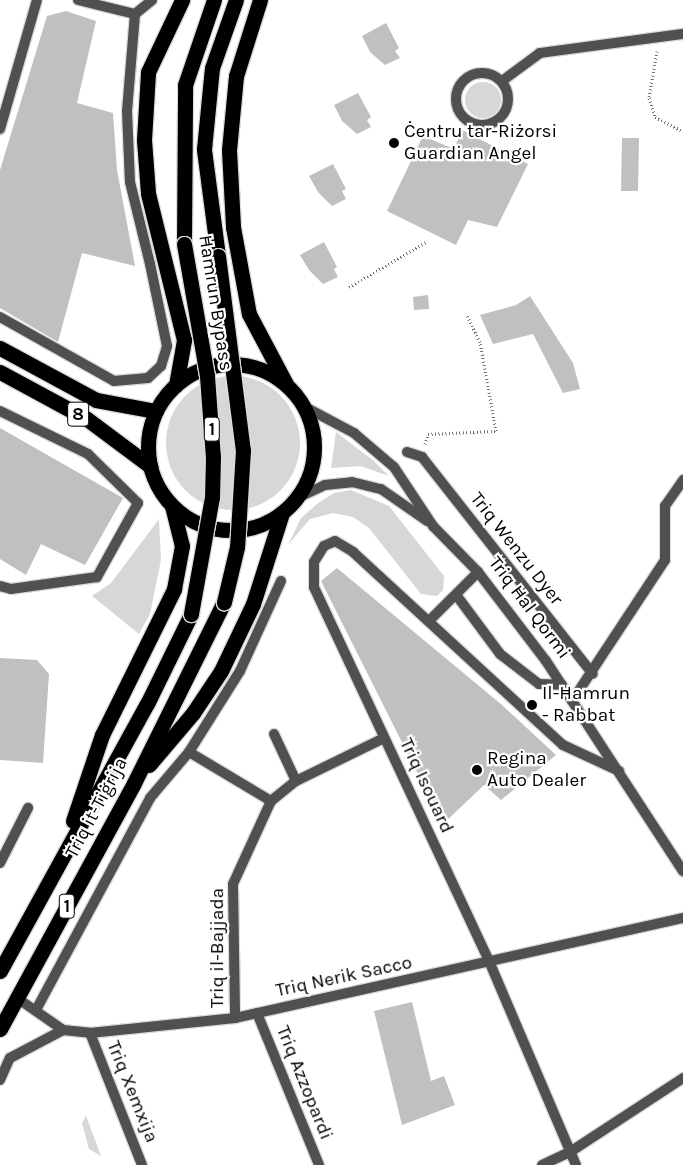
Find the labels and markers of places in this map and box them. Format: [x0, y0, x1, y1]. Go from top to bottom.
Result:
place label: Ċentru tar-Riżorsi Guardian Angel [404, 121, 557, 165]
marker: Ċentru tar-Riżorsi Guardian Angel [388, 137, 400, 149]
place label: Il-Ħamrun - Rabbat [542, 683, 630, 727]
marker: Il-Ħamrun - Rabbat [526, 699, 538, 711]
place label: Regina Auto Dealer [487, 748, 586, 792]
marker: Regina Auto Dealer [471, 764, 483, 776]

